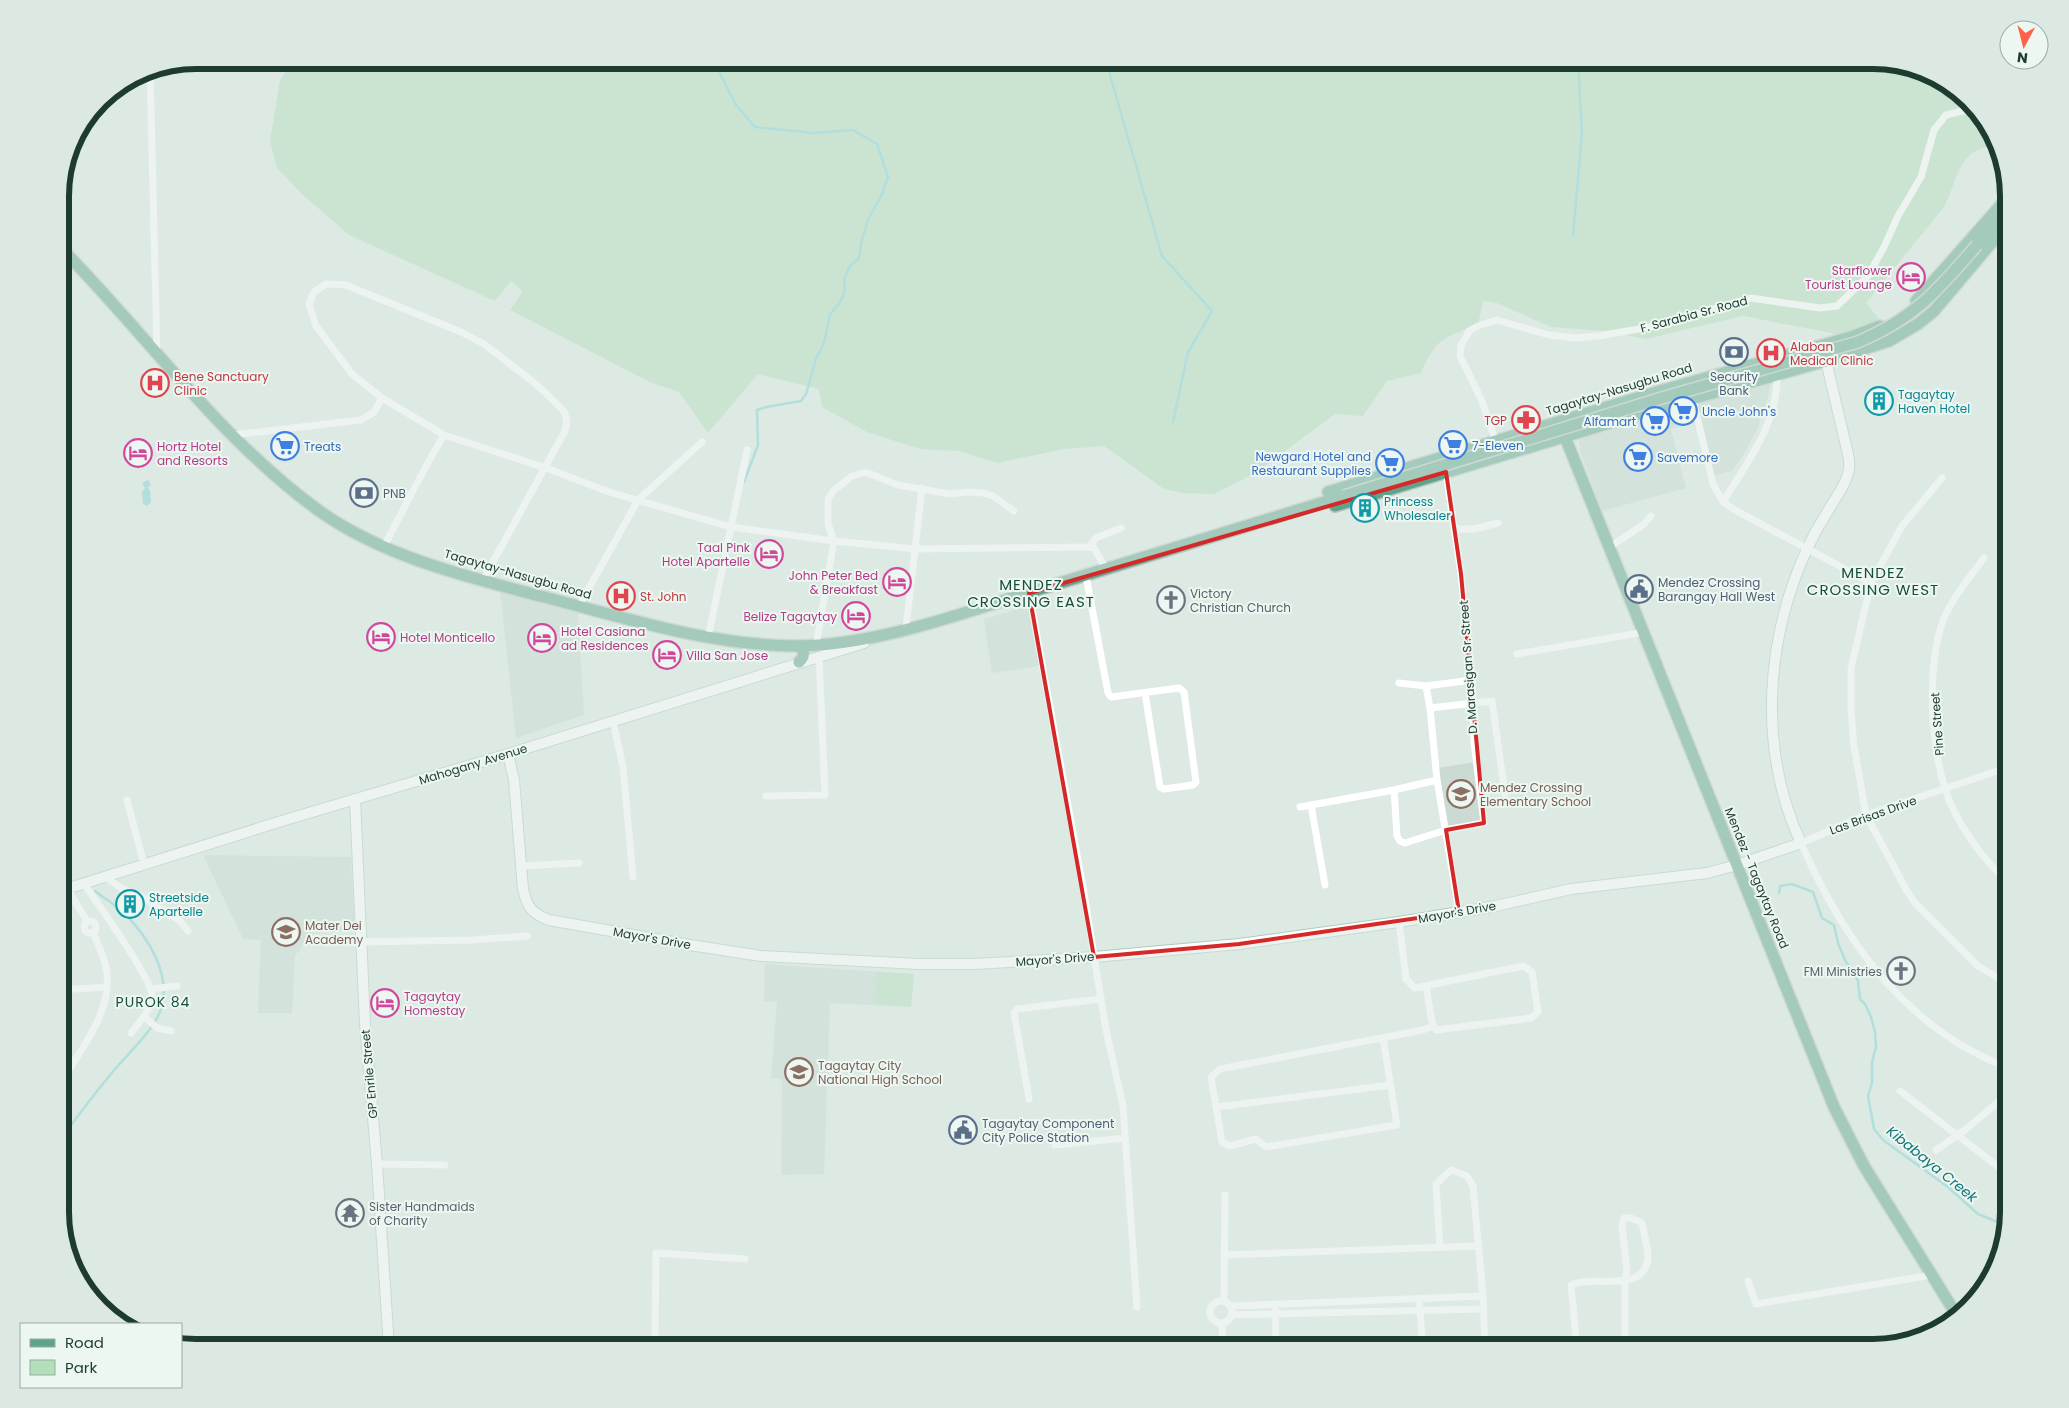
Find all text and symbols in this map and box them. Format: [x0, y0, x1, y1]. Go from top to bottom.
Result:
north arrow [1999, 20, 2049, 70]
text: N [2016, 47, 2029, 68]
place label: Starflower Tourist Lounge [1805, 262, 1893, 293]
hotel icon: Starflower Tourist Lounge [1896, 262, 1926, 292]
street label: F. Sarabia Sr. Road [1639, 292, 1749, 336]
bank icon: Security Bank [1719, 337, 1749, 367]
hospital icon: Alaban Medical Clinic [1756, 338, 1786, 368]
place label: Alaban Medical Clinic [1790, 338, 1873, 369]
street label: Tagaytay-Nasugbu Road [1544, 359, 1694, 419]
hospital icon: Bene Sanctuary Clinic [140, 368, 170, 398]
place label: Bene Sanctuary Clinic [174, 368, 269, 399]
place label: Security Bank [1710, 368, 1758, 399]
building icon: Tagaytay Haven Hotel [1864, 386, 1894, 416]
place label: Tagaytay Haven Hotel [1898, 386, 1970, 417]
supermarket icon: Uncle John's [1668, 396, 1698, 426]
place label: Uncle John's [1702, 403, 1776, 420]
pharmacy icon: TGP [1511, 405, 1541, 435]
supermarket icon: Alfamart [1640, 406, 1670, 436]
place label: TGP [1484, 412, 1507, 429]
place label: Alfamart [1584, 413, 1636, 430]
supermarket icon: 7-Eleven [1438, 430, 1468, 460]
supermarket icon: Treats [270, 431, 300, 461]
place label: 7-Eleven [1472, 437, 1524, 454]
hotel icon: Hortz Hotel and Resorts [123, 438, 153, 468]
place label: Hortz Hotel and Resorts [157, 438, 228, 469]
place label: Treats [304, 438, 341, 455]
supermarket icon: Savemore [1623, 442, 1653, 472]
place label: Newgard Hotel and Restaurant Supplies [1251, 448, 1371, 479]
supermarket icon: Newgard Hotel and Restaurant Supplies [1375, 448, 1405, 478]
place label: Savemore [1657, 449, 1718, 466]
bank icon: PNB [349, 478, 379, 508]
place label: PNB [383, 485, 406, 502]
building icon: Princess Wholesaler [1350, 493, 1380, 523]
place label: Princess Wholesaler [1384, 493, 1451, 524]
place label: Taal Pink Hotel Apartelle [662, 539, 751, 570]
hotel icon: Taal Pink Hotel Apartelle [754, 539, 784, 569]
street label: Tagaytay-Nasugbu Road [442, 545, 594, 603]
district label: MENDEZ CROSSING WEST [1807, 562, 1939, 600]
place label: John Peter Bed & Breakfast [789, 567, 878, 598]
hotel icon: John Peter Bed & Breakfast [882, 567, 912, 597]
district label: MENDEZ CROSSING EAST [967, 574, 1095, 612]
public building icon: Mendez Crossing Barangay Hall West [1624, 574, 1654, 604]
place label: Mendez Crossing Barangay Hall West [1658, 574, 1775, 605]
hospital icon: St. John [606, 581, 636, 611]
church icon: Victory Christian Church [1156, 585, 1186, 615]
place label: Victory Christian Church [1190, 585, 1291, 616]
place label: St. John [640, 588, 687, 605]
street label: D. Marasigan Sr. Street [1455, 600, 1481, 734]
hotel icon: Belize Tagaytay [841, 601, 871, 631]
place label: Belize Tagaytay [743, 608, 837, 625]
hotel icon: Hotel Monticello [366, 622, 396, 652]
hotel icon: Hotel Casiana ad Residences [527, 623, 557, 653]
place label: Hotel Casiana ad Residences [561, 623, 649, 654]
place label: Hotel Monticello [400, 629, 496, 646]
hotel icon: Villa San Jose [652, 640, 682, 670]
place label: Villa San Jose [686, 647, 768, 664]
street label: Pine Street [1926, 692, 1948, 756]
street label: Mahogany Avenue [417, 739, 529, 789]
school or university icon: Mendez Crossing Elementary School [1446, 779, 1476, 809]
place label: Mendez Crossing Elementary School [1480, 779, 1591, 810]
street label: Las Brisas Drive [1827, 791, 1919, 839]
street label: Mendez - Tagaytay Road [1721, 805, 1793, 951]
building icon: Streetside Apartelle [115, 889, 145, 919]
place label: Streetside Apartelle [149, 889, 209, 920]
street label: Mayor's Drive [1417, 897, 1497, 927]
school or university icon: Mater Dei Academy [271, 917, 301, 947]
place label: Mater Dei Academy [305, 917, 363, 948]
street label: Mayor's Drive [612, 923, 692, 953]
street label: Mayor's Drive [1015, 948, 1095, 970]
church icon: FMI Ministries [1886, 956, 1916, 986]
place label: FMI Ministries [1804, 963, 1882, 980]
hotel icon: Tagaytay Homestay [370, 988, 400, 1018]
place label: Tagaytay Homestay [404, 988, 466, 1019]
district label: PUROK 84 [116, 992, 190, 1012]
street label: GP Enrile Street [357, 1029, 381, 1119]
school or university icon: Tagaytay City National High School [784, 1057, 814, 1087]
place label: Tagaytay City National High School [818, 1057, 942, 1088]
public building icon: Tagaytay Component City Police Station [948, 1115, 978, 1145]
place label: Tagaytay Component City Police Station [982, 1115, 1114, 1146]
water label: Kibabaya Creek [1882, 1121, 1982, 1207]
temple icon: Sister Handmaids of Charity [335, 1198, 365, 1228]
place label: Sister Handmaids of Charity [369, 1198, 475, 1229]
legend [20, 1323, 182, 1388]
text: Road [65, 1332, 104, 1353]
text: Park [65, 1357, 97, 1378]

